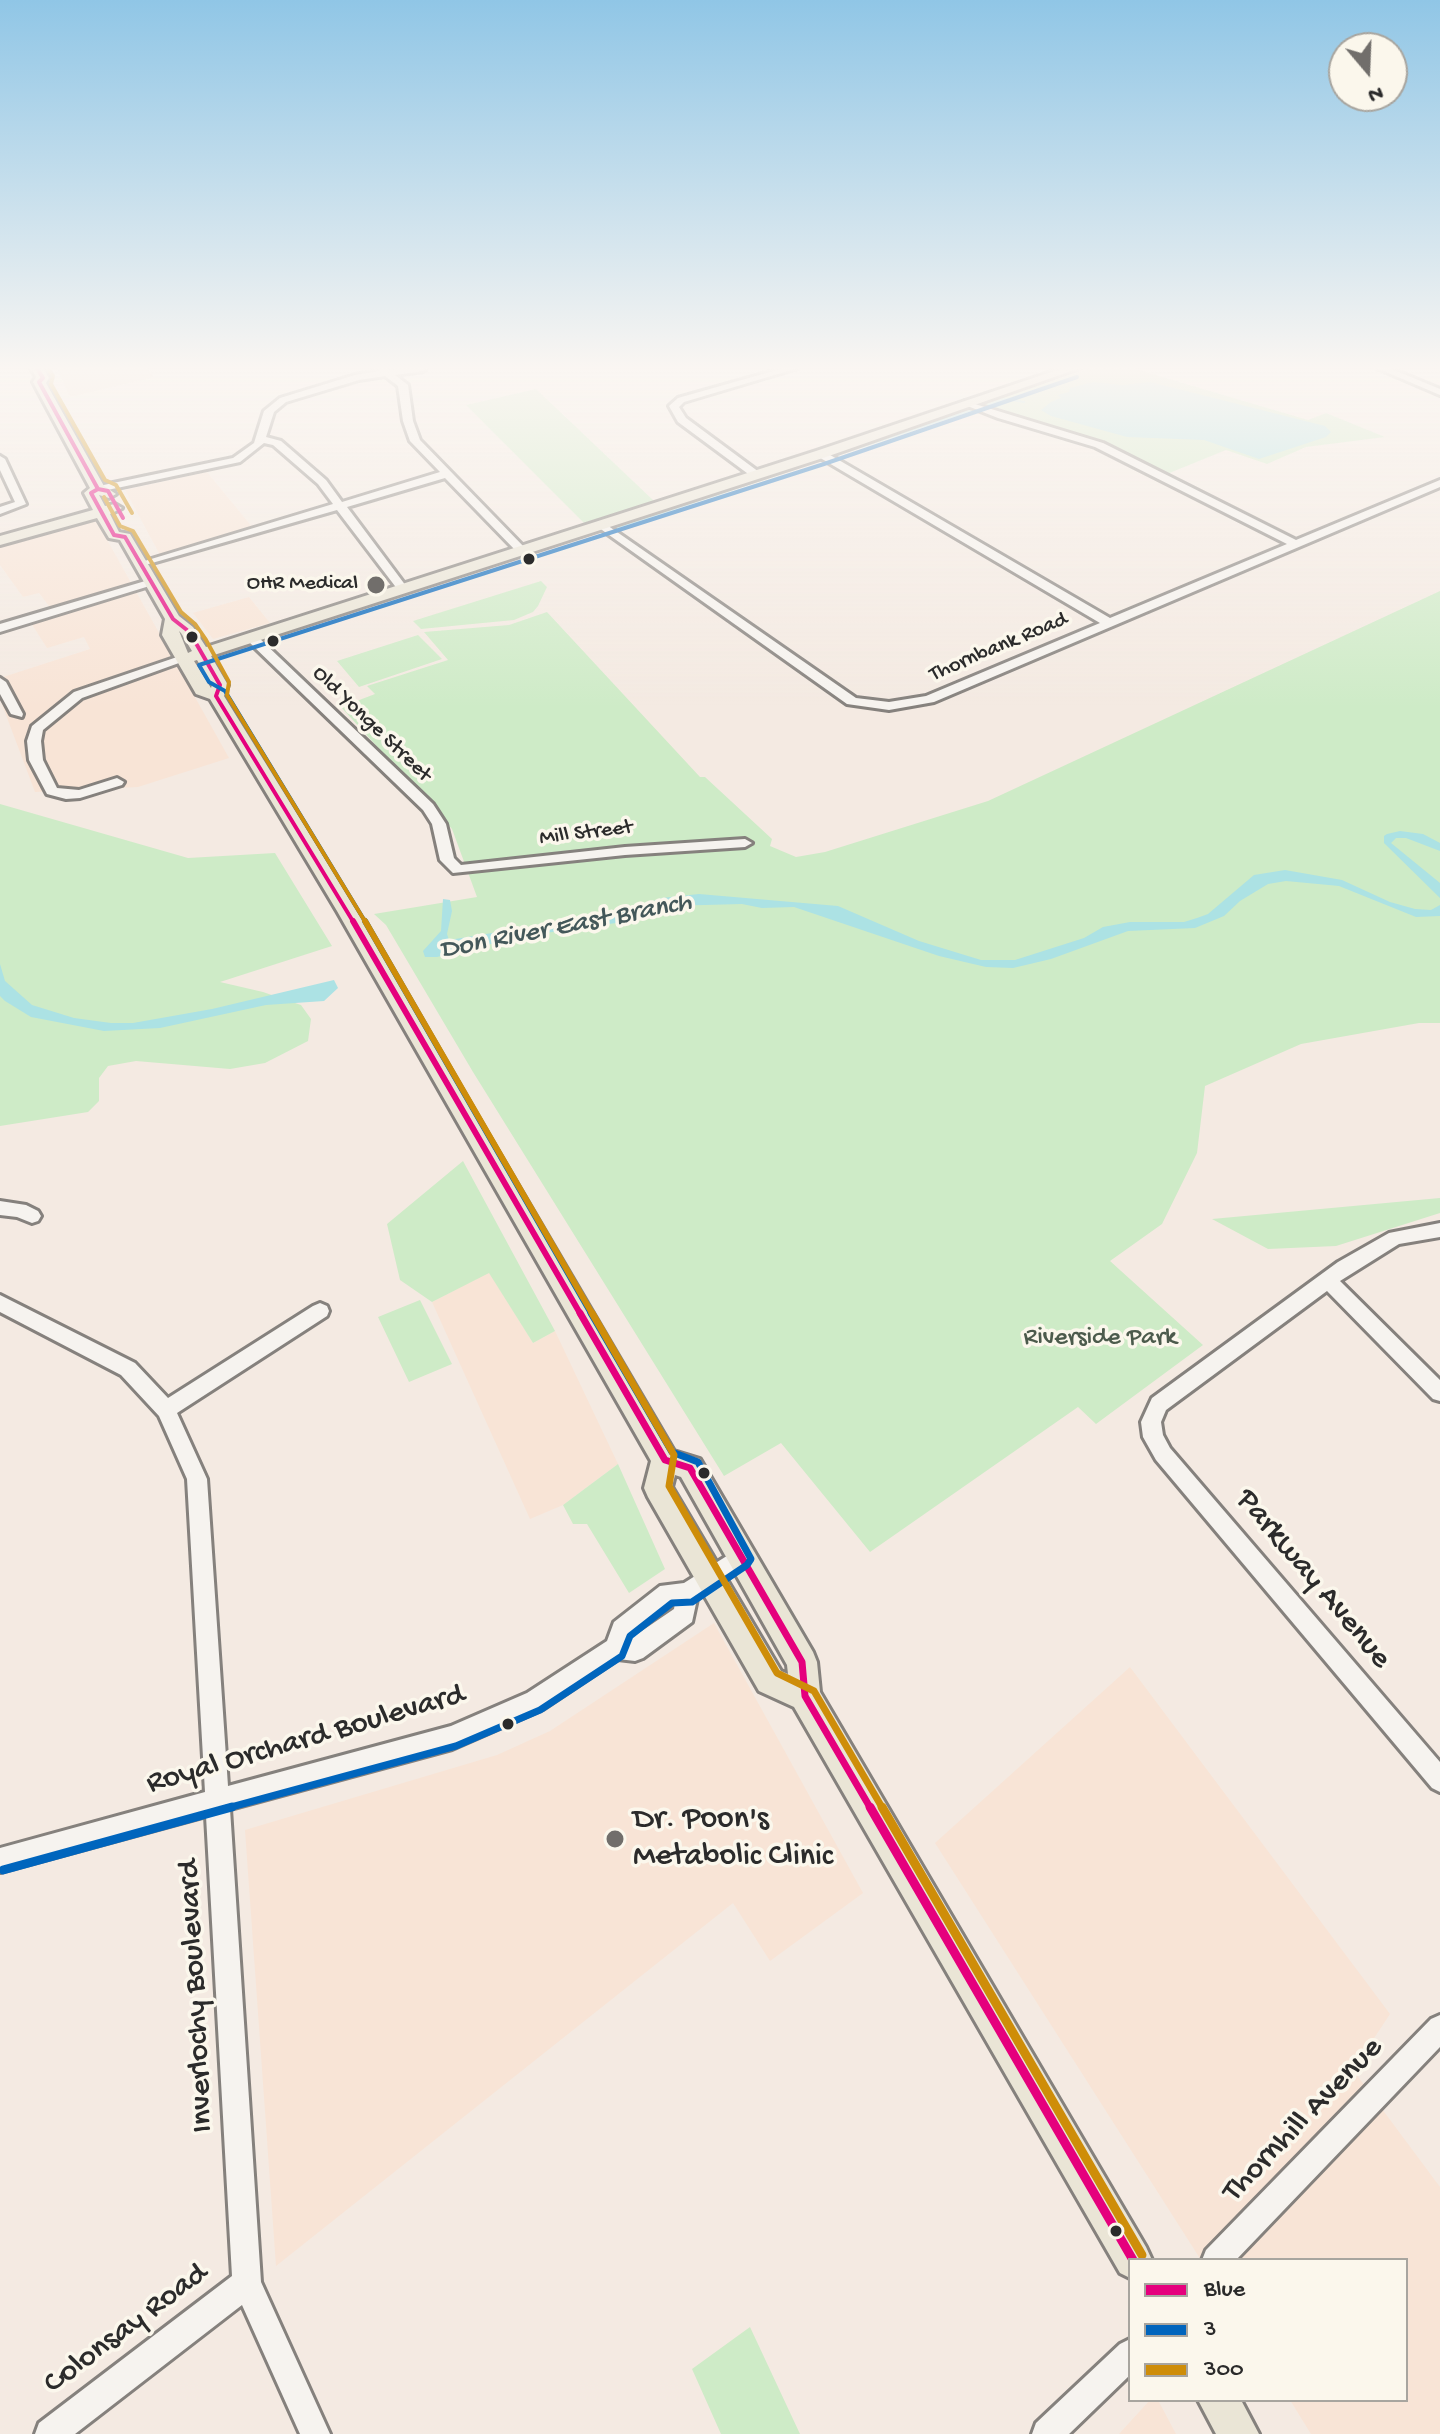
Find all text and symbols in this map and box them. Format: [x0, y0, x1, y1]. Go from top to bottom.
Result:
north arrow [1328, 32, 1408, 112]
text: N [1364, 78, 1386, 107]
unlabelled marker [521, 551, 537, 567]
place label: OHR Medical [247, 572, 358, 598]
marker: OHR Medical [365, 574, 387, 596]
street label: Thornbank Road [926, 607, 1072, 689]
unlabelled marker [184, 629, 200, 645]
unlabelled marker [265, 633, 281, 649]
street label: Old Yonge Street [306, 661, 436, 789]
street label: Mill Street [538, 815, 634, 853]
water label: Don River East Branch [437, 887, 695, 969]
park label: Riverside Park [1024, 1323, 1176, 1355]
unlabelled marker [696, 1465, 712, 1481]
street label: Parkway Avenue [1226, 1482, 1398, 1678]
street label: Royal Orchard Boulevard [143, 1677, 469, 1805]
unlabelled marker [500, 1716, 516, 1732]
place label: Dr. Poon's Metabolic Clinic [633, 1802, 833, 1877]
marker: Dr. Poon's Metabolic Clinic [604, 1828, 626, 1850]
street label: Inverlochy Boulevard [172, 1858, 224, 2134]
street label: Thornhill Avenue [1216, 2030, 1392, 2212]
unlabelled marker [1108, 2223, 1124, 2239]
street label: Colonsay Road [37, 2256, 217, 2404]
legend [1128, 2258, 1408, 2402]
text: Blue [1204, 2276, 1245, 2305]
text: 3 [1204, 2316, 1216, 2345]
text: 300 [1204, 2356, 1244, 2385]

